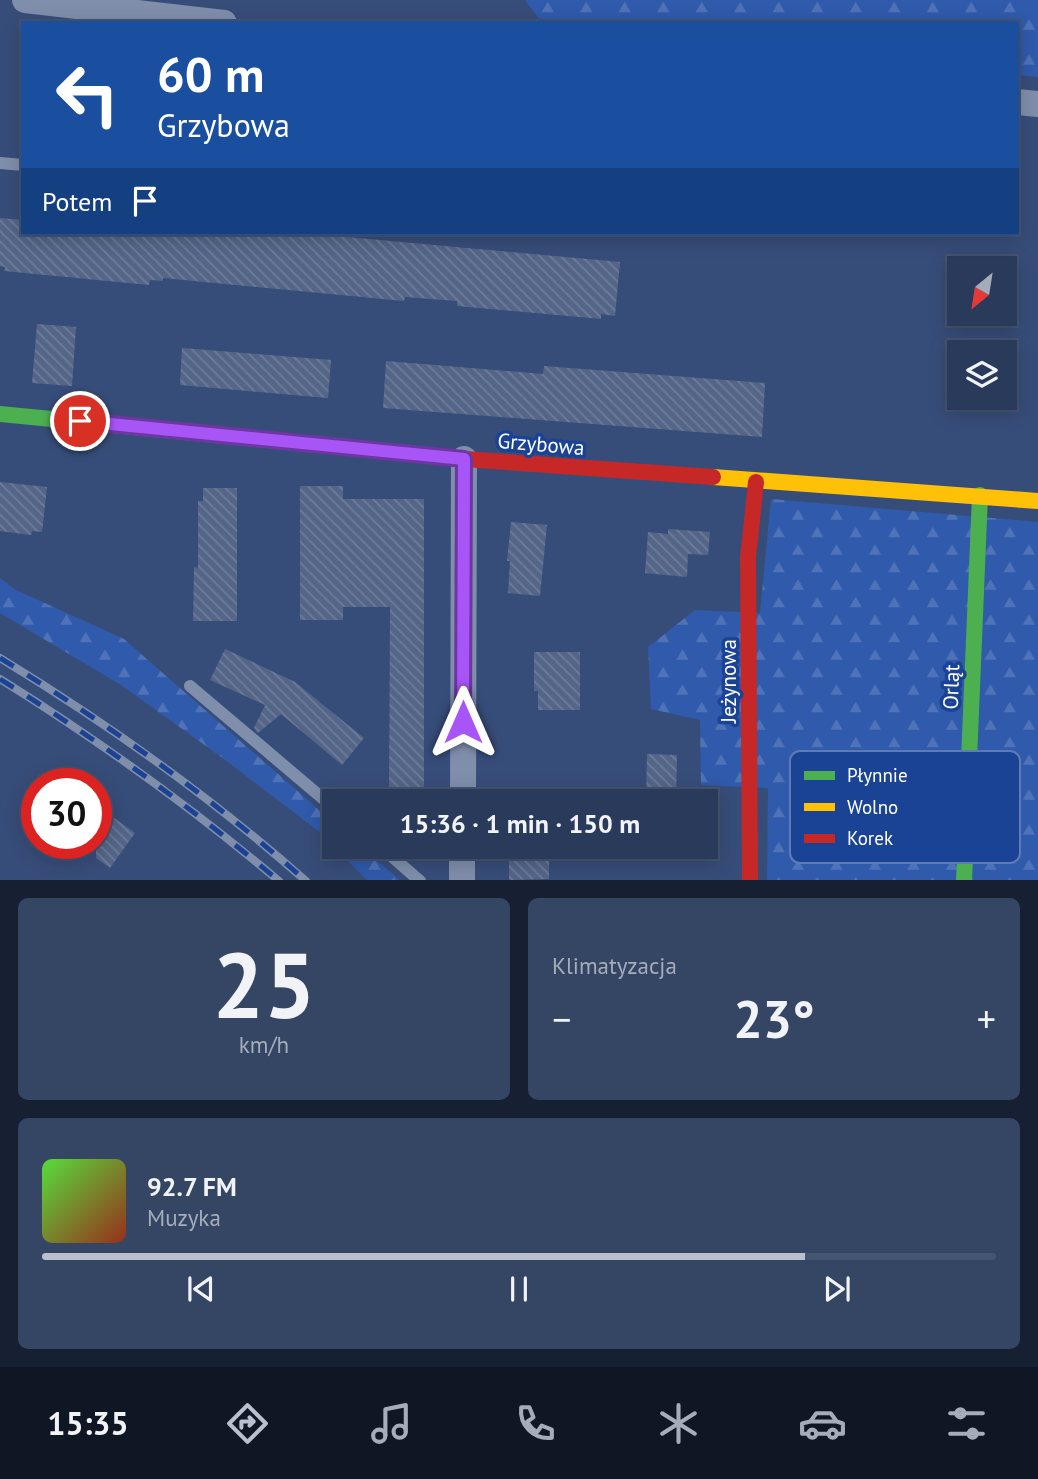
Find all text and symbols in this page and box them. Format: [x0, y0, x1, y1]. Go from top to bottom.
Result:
text: 60 m [157, 42, 264, 106]
icon: left [42, 49, 133, 140]
text: Grzybowa [157, 104, 290, 146]
icon: arrive [126, 182, 164, 220]
text: Potem [42, 185, 112, 218]
north arrow [947, 256, 1017, 326]
map controls [947, 256, 1017, 410]
button: layers [947, 340, 1017, 410]
pin [50, 391, 110, 451]
icon: arrive [61, 402, 99, 440]
street label: Grzybowa [496, 427, 586, 461]
street label: Jeżynowa [715, 639, 742, 724]
street label: Orląt [937, 664, 965, 710]
position arrow [426, 685, 500, 759]
legend [790, 751, 1020, 863]
text: Płynnie [847, 763, 908, 787]
speed limit sign: 30 [21, 768, 112, 859]
text: Wolno [847, 795, 898, 819]
text: 15:36 · 1 min · 150 m [400, 807, 640, 840]
text: Korek [847, 826, 893, 850]
text: 25 [212, 925, 316, 1043]
text: Klimatyzacja [552, 951, 677, 980]
text: 23° [733, 985, 815, 1052]
text: − [552, 994, 571, 1043]
text: + [977, 994, 996, 1043]
text: km/h [239, 1030, 289, 1059]
text: 92.7 FM [147, 1170, 237, 1203]
text: Muzyka [147, 1203, 221, 1232]
icon: previous [182, 1270, 220, 1308]
icon: pause [500, 1270, 538, 1308]
icon: next [818, 1270, 856, 1308]
icon: directions [223, 1399, 272, 1448]
icon: music [367, 1399, 416, 1448]
icon: phone [511, 1399, 560, 1448]
icon: climate [654, 1399, 703, 1448]
icon: car [798, 1399, 847, 1448]
icon: filters [942, 1399, 991, 1448]
text: 15:35 [47, 1402, 129, 1444]

